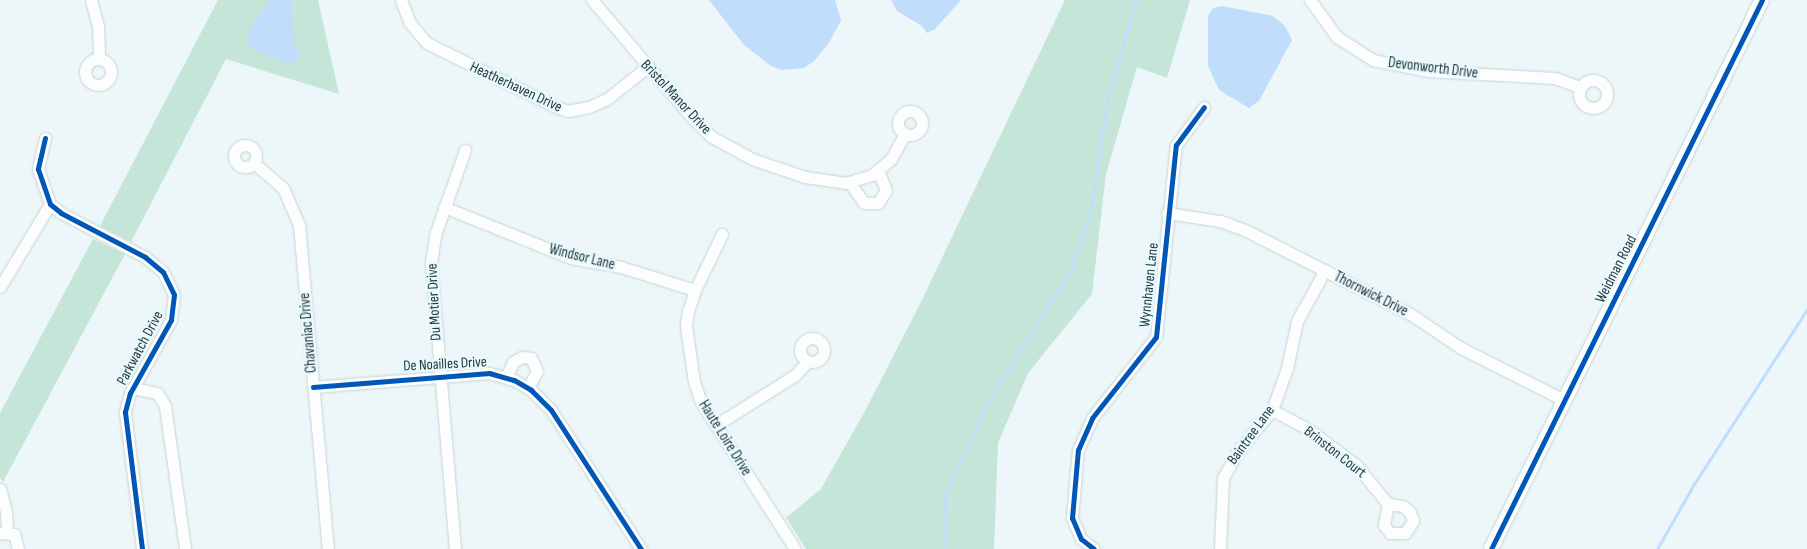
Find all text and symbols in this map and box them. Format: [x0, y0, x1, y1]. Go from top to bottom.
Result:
street label: Devonworth Drive [1387, 54, 1479, 82]
street label: Bristol Manor Drive [637, 56, 715, 138]
street label: Heatherhaven Drive [467, 58, 565, 116]
street label: Weidman Road [1591, 232, 1641, 306]
street label: Windsor Lane [547, 240, 617, 274]
street label: Wynnhaven Lane [1136, 242, 1162, 328]
street label: Du Motier Drive [423, 263, 445, 341]
street label: Thornwick Drive [1331, 268, 1411, 320]
street label: Chavaniac Drive [296, 292, 320, 374]
street label: Parkwatch Drive [113, 308, 167, 388]
street label: De Noailles Drive [403, 353, 487, 375]
street label: Haute Loire Drive [695, 397, 755, 479]
street label: Baintree Lane [1224, 402, 1278, 468]
street label: Brinston Court [1300, 422, 1370, 482]

